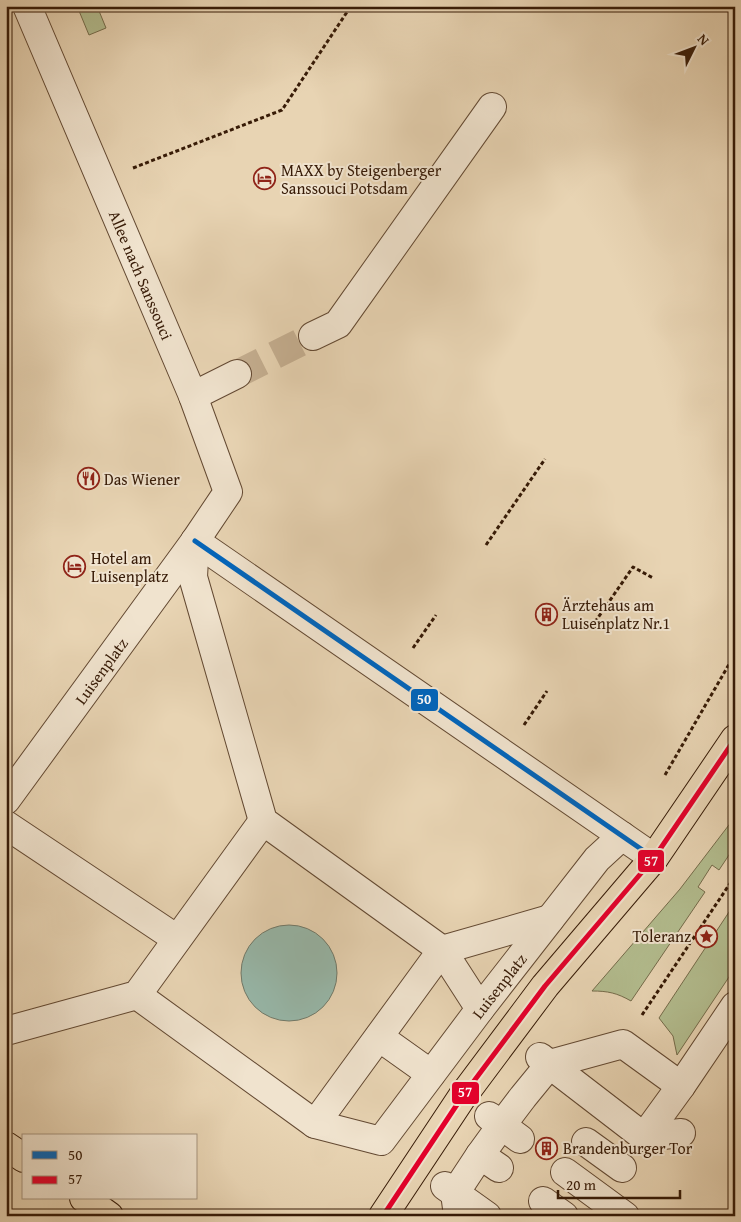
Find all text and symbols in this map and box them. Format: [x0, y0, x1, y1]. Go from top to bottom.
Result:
north arrow [668, 22, 718, 72]
text: N [693, 29, 715, 50]
place label: MAXX by Steigenberger Sanssouci Potsdam [281, 158, 442, 200]
hotel icon: MAXX by Steigenberger Sanssouci Potsdam [253, 167, 277, 191]
street label: Allee nach Sanssouci [103, 207, 179, 344]
restaurant icon: Das Wiener [76, 467, 100, 491]
place label: Das Wiener [104, 467, 180, 491]
place label: Hotel am Luisenplatz [91, 546, 168, 588]
hotel icon: Hotel am Luisenplatz [63, 555, 87, 579]
place label: Ärztehaus am Luisenplatz Nr.1 [562, 593, 670, 635]
building icon: Ärztehaus am Luisenplatz Nr.1 [534, 602, 558, 626]
street label: Luisenplatz [69, 633, 133, 709]
line badge: 50 [410, 688, 439, 712]
text: 50 [417, 689, 431, 709]
line badge: 57 [637, 849, 665, 873]
text: 57 [644, 851, 658, 871]
place label: Toleranz [633, 924, 691, 948]
place icon: Toleranz [695, 924, 719, 948]
street label: Luisenplatz [466, 948, 532, 1024]
line badge: 57 [451, 1081, 480, 1105]
text: 57 [458, 1082, 472, 1102]
legend [22, 1134, 198, 1200]
building icon: Brandenburger Tor [535, 1136, 559, 1160]
place label: Brandenburger Tor [563, 1136, 693, 1160]
text: 50 [68, 1144, 82, 1165]
scale bar [558, 1167, 681, 1199]
text: 57 [68, 1168, 82, 1189]
text: 20 m [566, 1174, 597, 1195]

